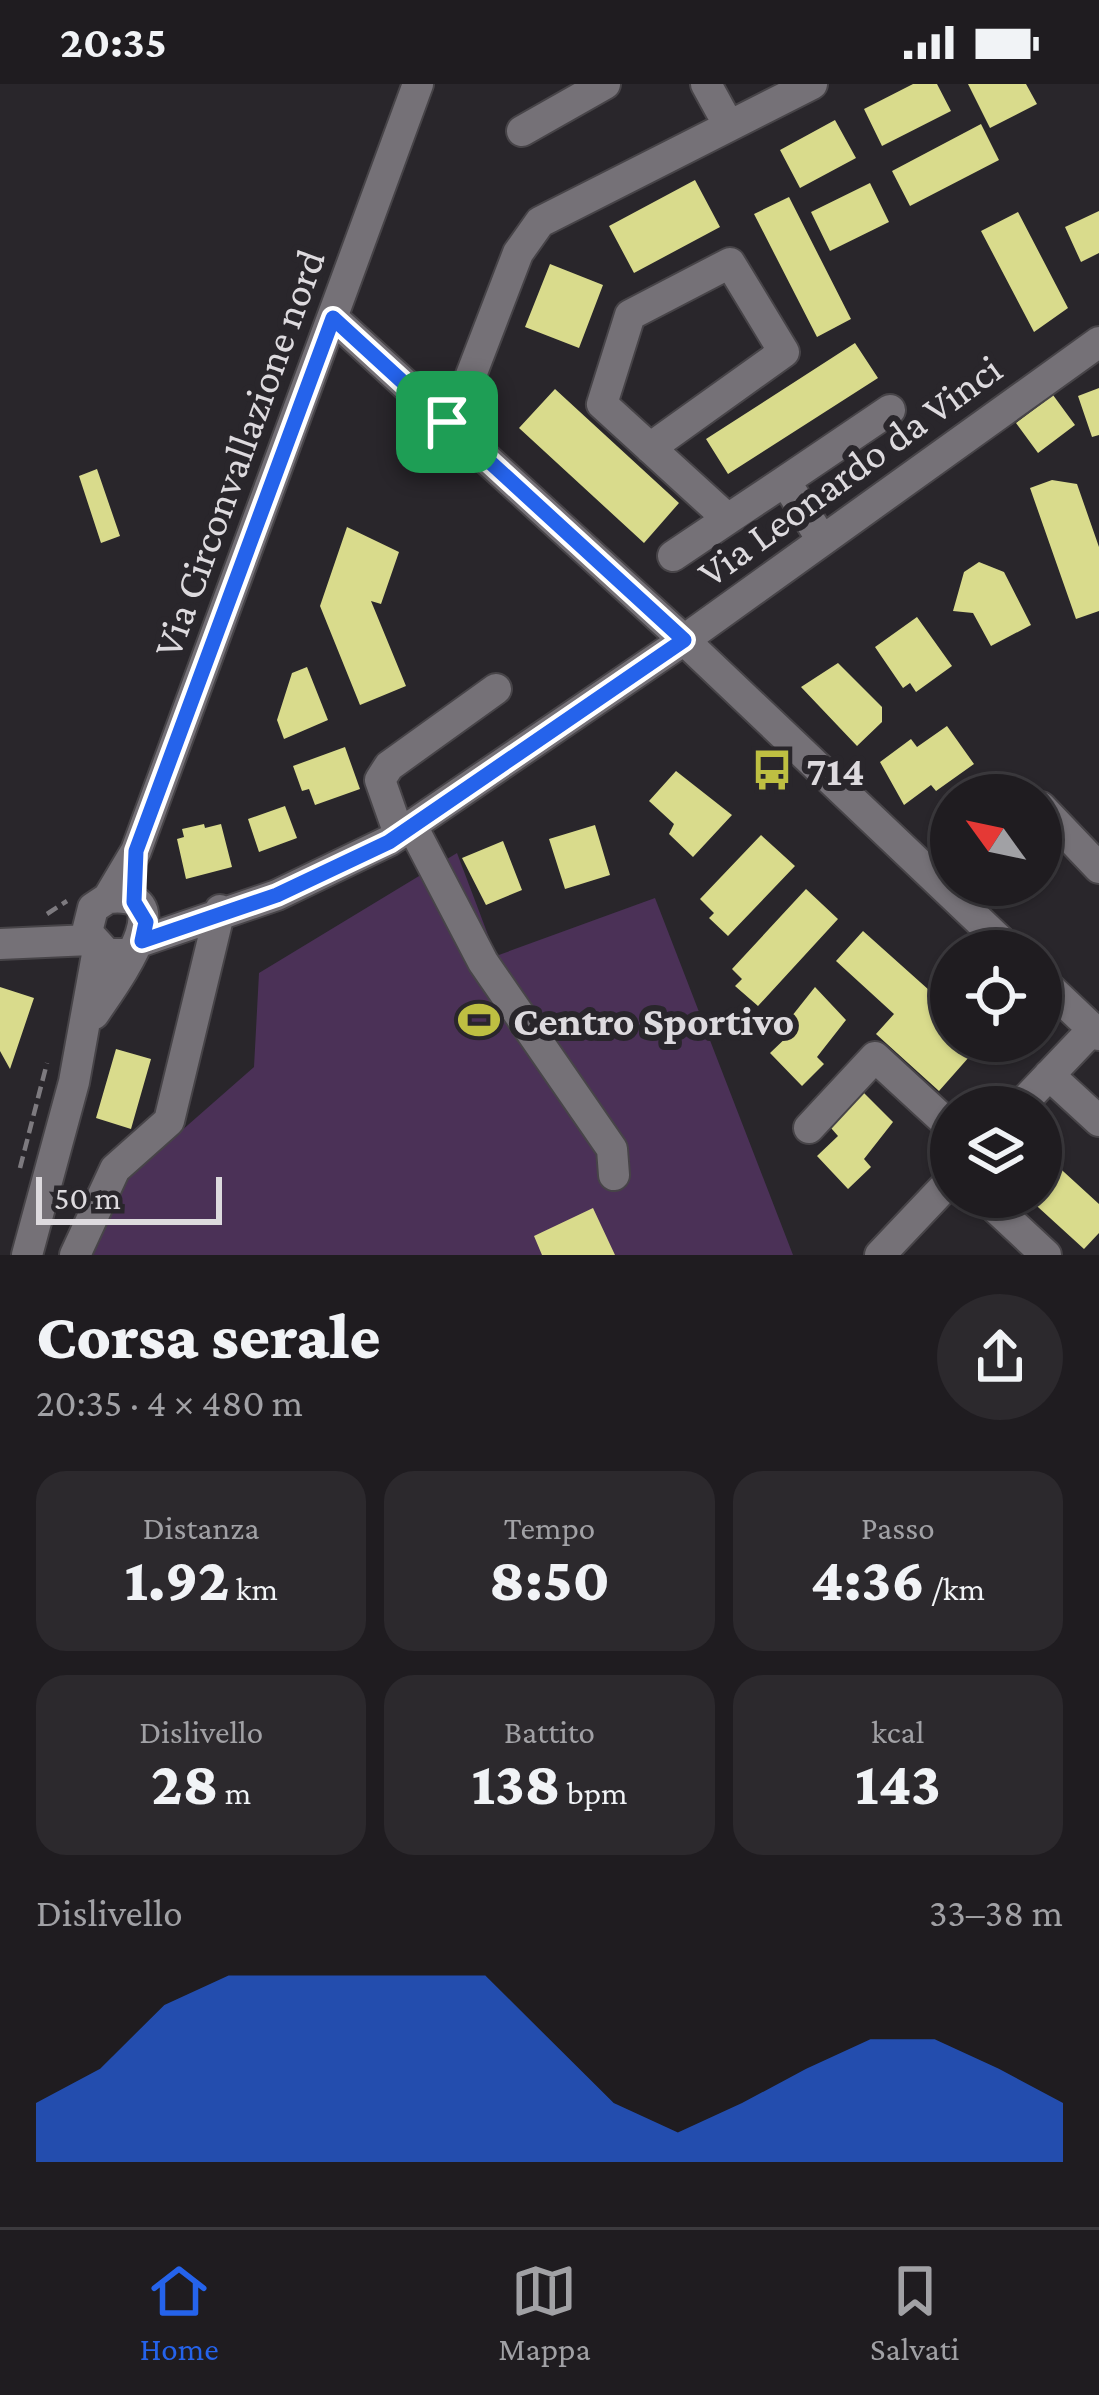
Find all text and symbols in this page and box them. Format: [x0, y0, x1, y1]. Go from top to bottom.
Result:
text: 20:35 [60, 17, 167, 67]
street label: Via Circonvallazione nord [143, 243, 334, 663]
street label: Via Leonardo da Vinci [688, 345, 1010, 596]
pin [396, 371, 498, 473]
icon: arrive [414, 389, 480, 455]
bus stop icon: 714 [749, 747, 795, 793]
place label: 714 [806, 747, 865, 794]
north arrow [930, 774, 1062, 906]
map controls [930, 774, 1062, 1218]
button: locate [930, 930, 1062, 1062]
sports icon: Centro Sportivo [456, 997, 502, 1043]
place label: Centro Sportivo [513, 997, 794, 1044]
button: layers [930, 1086, 1062, 1218]
scale bar [36, 1171, 222, 1224]
text: 50 m [54, 1179, 121, 1216]
button: share [937, 1294, 1063, 1420]
text: Corsa serale [36, 1299, 381, 1372]
text: 20:35 · 4 × 480 m [36, 1381, 303, 1424]
text: Distanza [143, 1509, 259, 1546]
text: Tempo [504, 1509, 595, 1546]
text: Passo [861, 1509, 935, 1546]
text: 1.92 [124, 1546, 229, 1613]
text: 8:50 [489, 1546, 610, 1613]
text: 4:36 [811, 1546, 925, 1613]
text: km [229, 1570, 278, 1607]
text: /km [925, 1570, 985, 1607]
text: Dislivello [139, 1713, 263, 1750]
text: Battito [504, 1713, 595, 1750]
text: kcal [871, 1713, 924, 1750]
text: 28 [151, 1750, 219, 1817]
text: 138 [471, 1750, 561, 1817]
text: 143 [855, 1750, 941, 1817]
text: m [219, 1774, 251, 1811]
text: bpm [561, 1774, 628, 1811]
text: Dislivello [36, 1891, 183, 1934]
text: 33–38 m [929, 1891, 1063, 1934]
tab: Home [140, 2258, 219, 2367]
tab: Mappa [498, 2258, 591, 2367]
tab: Salvati [870, 2258, 959, 2367]

